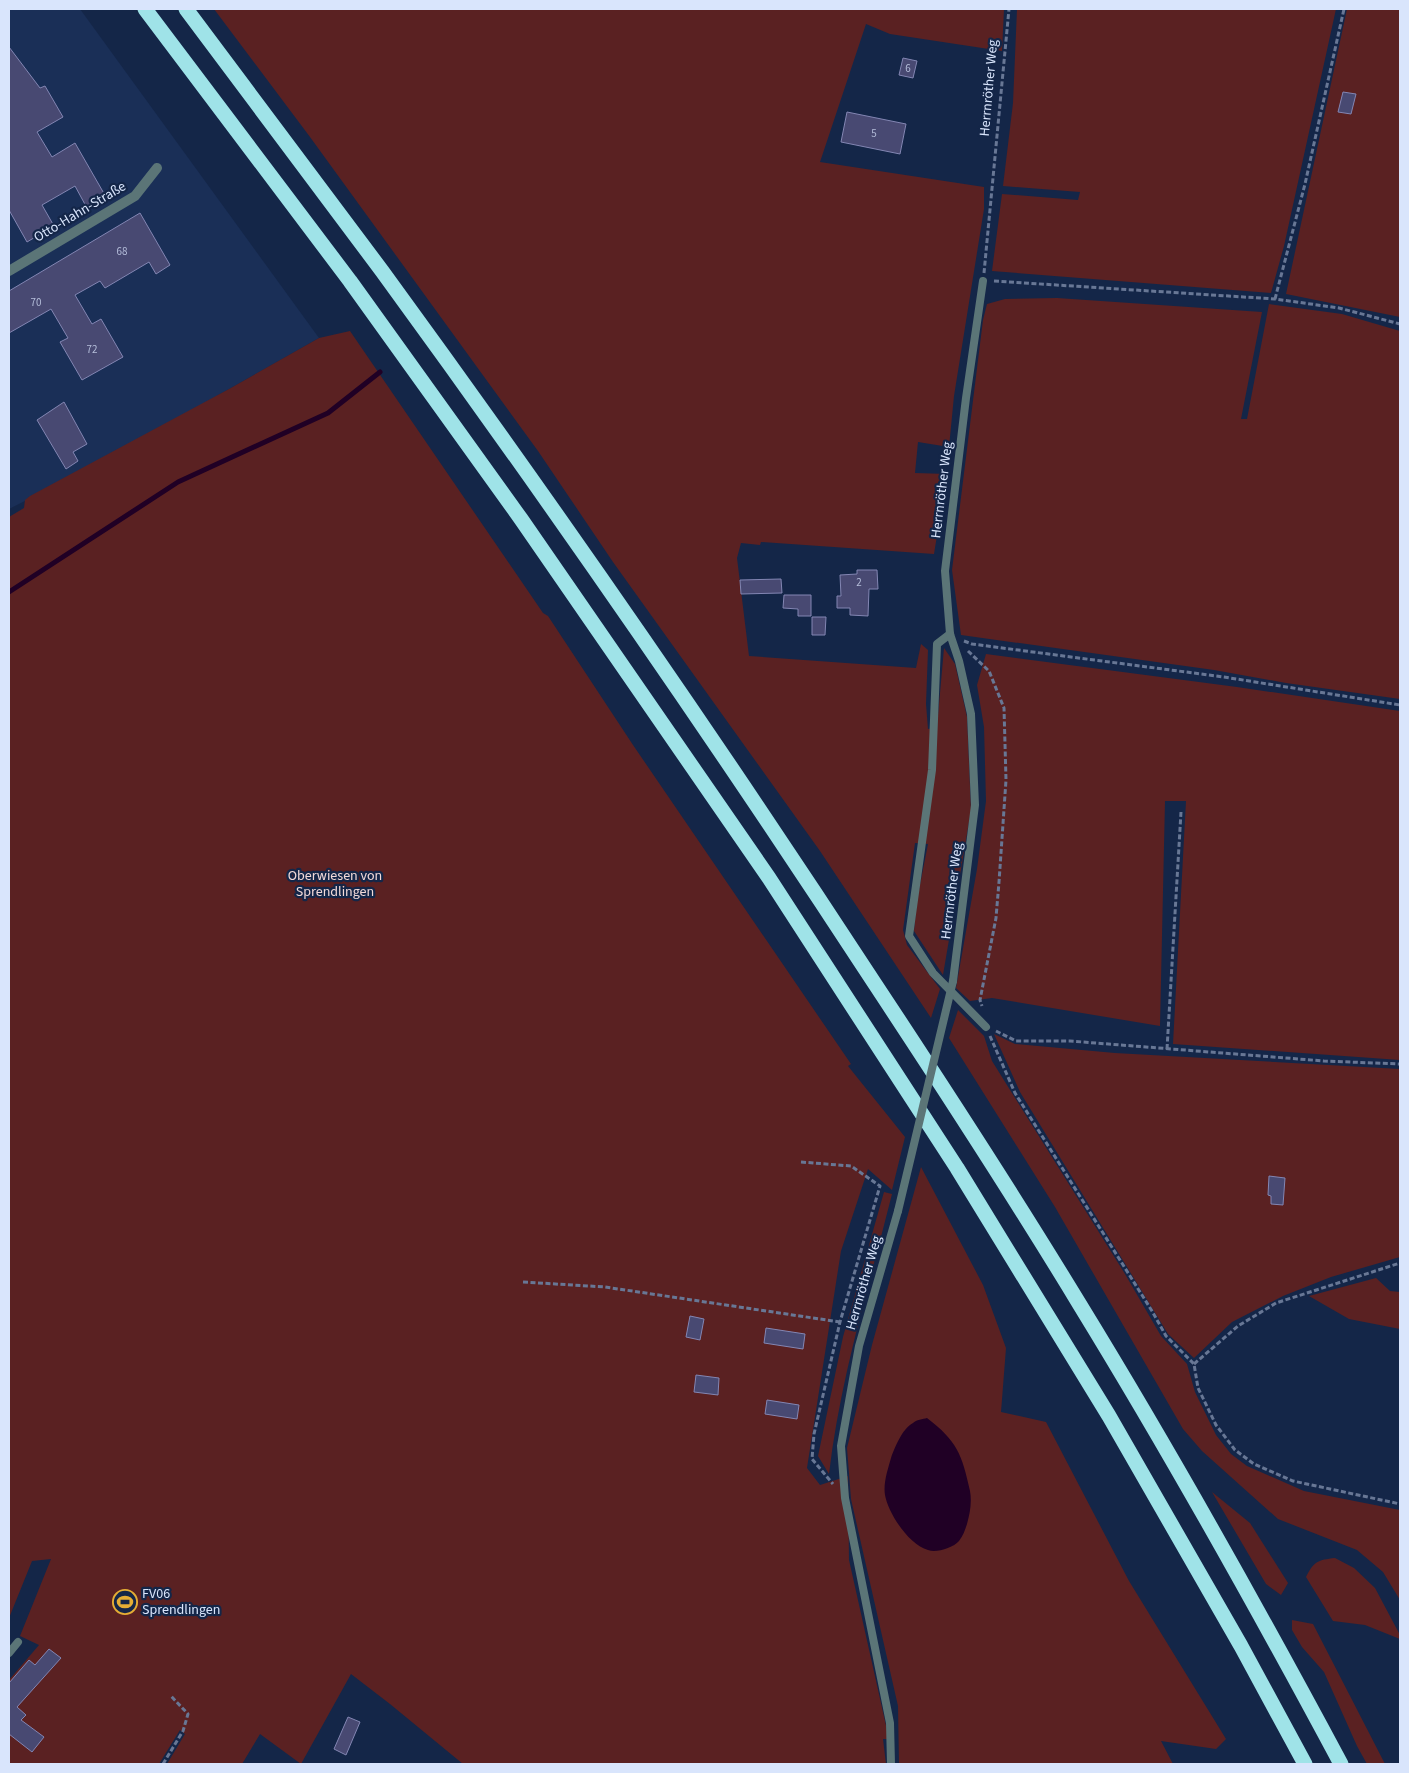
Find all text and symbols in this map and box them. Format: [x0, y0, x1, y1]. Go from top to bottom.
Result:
street label: Herrnröther Weg [975, 39, 1003, 137]
house number: 6 [905, 61, 911, 76]
house number: 5 [871, 126, 877, 141]
street label: Otto-Hahn-Straße [30, 177, 130, 247]
house number: 68 [117, 244, 128, 259]
house number: 70 [31, 295, 41, 310]
house number: 72 [87, 342, 97, 357]
street label: Herrnröther Weg [926, 440, 958, 540]
house number: 2 [856, 575, 862, 590]
street label: Herrnröther Weg [936, 841, 968, 941]
park label: Oberwiesen von Sprendlingen [288, 866, 382, 902]
street label: Herrnröther Weg [841, 1233, 887, 1333]
place label: FV06 Sprendlingen [142, 1584, 220, 1620]
sports icon: FV06 Sprendlingen [112, 1589, 138, 1615]

